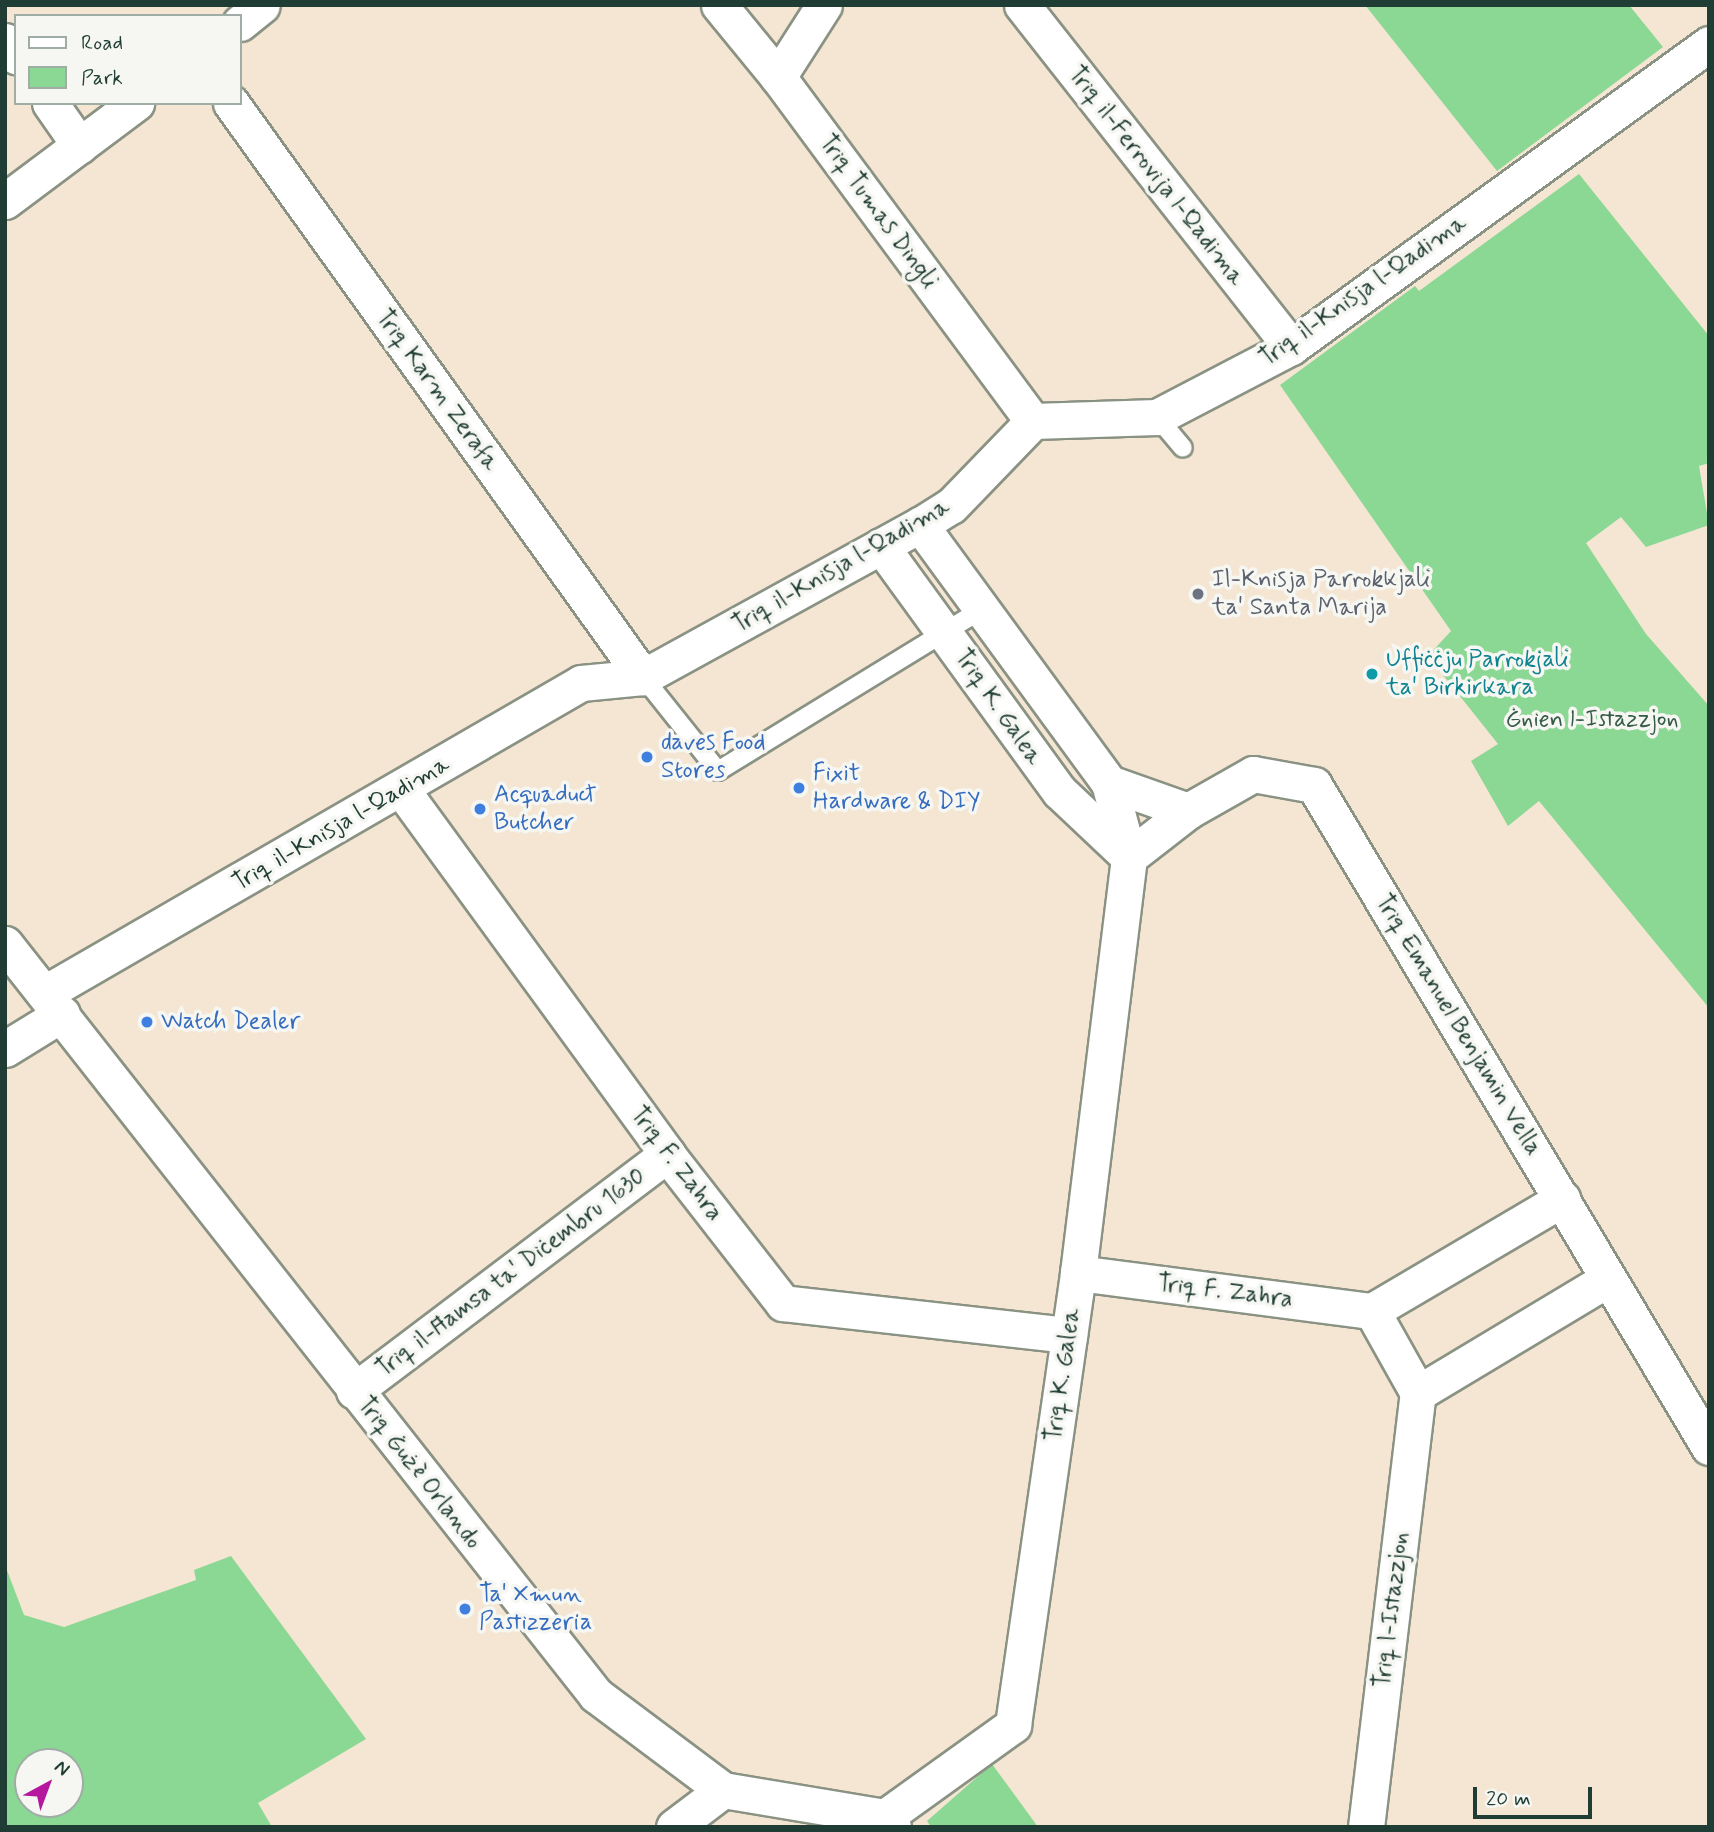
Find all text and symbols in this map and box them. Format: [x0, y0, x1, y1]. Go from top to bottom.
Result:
legend [14, 14, 242, 105]
text: Road [81, 29, 123, 57]
street label: Triq il-Ferrovija l-Qadima [1061, 60, 1251, 292]
text: Park [81, 64, 123, 92]
street label: Triq Tumas Dingli [813, 131, 943, 293]
street label: Triq il-Knisja l-Qadima [1254, 209, 1472, 373]
street label: Triq Karm Zerafa [369, 304, 505, 476]
street label: Triq il-Knisja l-Qadima [727, 492, 955, 640]
place label: Il-Knisja Parrokkjali ta' Santa Marija [1212, 566, 1427, 622]
marker: Il-Knisja Parrokkjali ta' Santa Marija [1190, 586, 1206, 602]
street label: Triq K. Galea [948, 644, 1048, 770]
place label: Uffiċċju Parrokjali ta' Birkirkara [1386, 646, 1568, 702]
marker: Uffiċċju Parrokjali ta' Birkirkara [1364, 666, 1380, 682]
park label: Ġnien l-Istazzjon [1505, 706, 1679, 734]
place label: daves Food Stores [661, 729, 766, 785]
marker: daves Food Stores [639, 749, 655, 765]
street label: Triq il-Knisja l-Qadima [227, 750, 455, 898]
place label: Fixit Hardware & DIY [813, 760, 980, 816]
marker: Fixit Hardware & DIY [791, 780, 807, 796]
place label: Acquaduct Butcher [494, 781, 596, 837]
marker: Acquaduct Butcher [472, 801, 488, 817]
street label: Triq Emanuel Benjamin Vella [1370, 892, 1546, 1158]
place label: Watch Dealer [161, 1008, 300, 1036]
marker: Watch Dealer [139, 1014, 155, 1030]
street label: Triq F. Zahra [623, 1101, 729, 1227]
street label: Triq il-Ħamsa ta' Diċembru 1630 [370, 1162, 652, 1384]
street label: Triq F. Zahra [1156, 1269, 1294, 1315]
street label: Triq K. Galea [1039, 1306, 1087, 1444]
street label: Triq Ġużè Orlando [351, 1391, 487, 1555]
street label: Triq l-Istazzjon [1368, 1530, 1416, 1690]
place label: Ta' Xmun Pastizzeria [479, 1581, 592, 1637]
marker: Ta' Xmun Pastizzeria [457, 1601, 473, 1617]
north arrow [14, 1748, 84, 1818]
text: N [49, 1755, 75, 1782]
scale bar [1476, 1772, 1595, 1816]
text: 20 m [1486, 1785, 1531, 1813]

